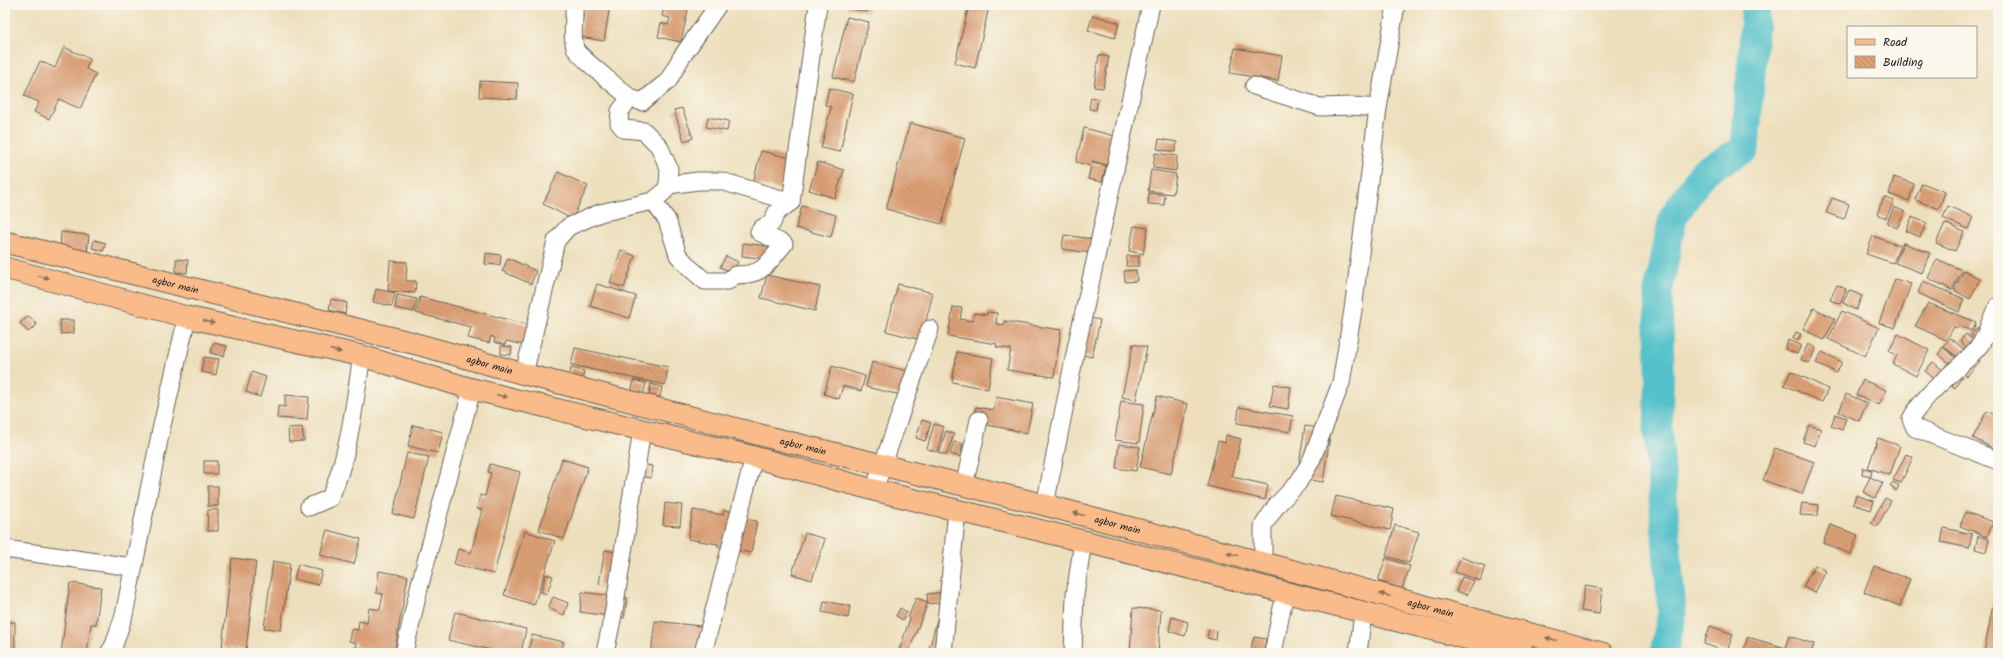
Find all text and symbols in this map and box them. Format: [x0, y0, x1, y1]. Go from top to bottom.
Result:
legend [1847, 26, 1977, 78]
text: Road [1883, 33, 1908, 52]
text: Building [1883, 53, 1923, 72]
street label: agbor main [151, 272, 200, 299]
one-way arrow [37, 274, 49, 280]
one-way arrow [203, 319, 215, 325]
one-way arrow [329, 348, 342, 354]
street label: agbor main [465, 351, 514, 379]
one-way arrow [495, 393, 508, 399]
street label: agbor main [778, 433, 828, 460]
one-way arrow [1073, 511, 1085, 517]
street label: agbor main [1093, 512, 1142, 539]
one-way arrow [1226, 551, 1238, 557]
one-way arrow [1378, 592, 1390, 598]
street label: agbor main [1406, 595, 1455, 622]
one-way arrow [1544, 636, 1556, 642]

